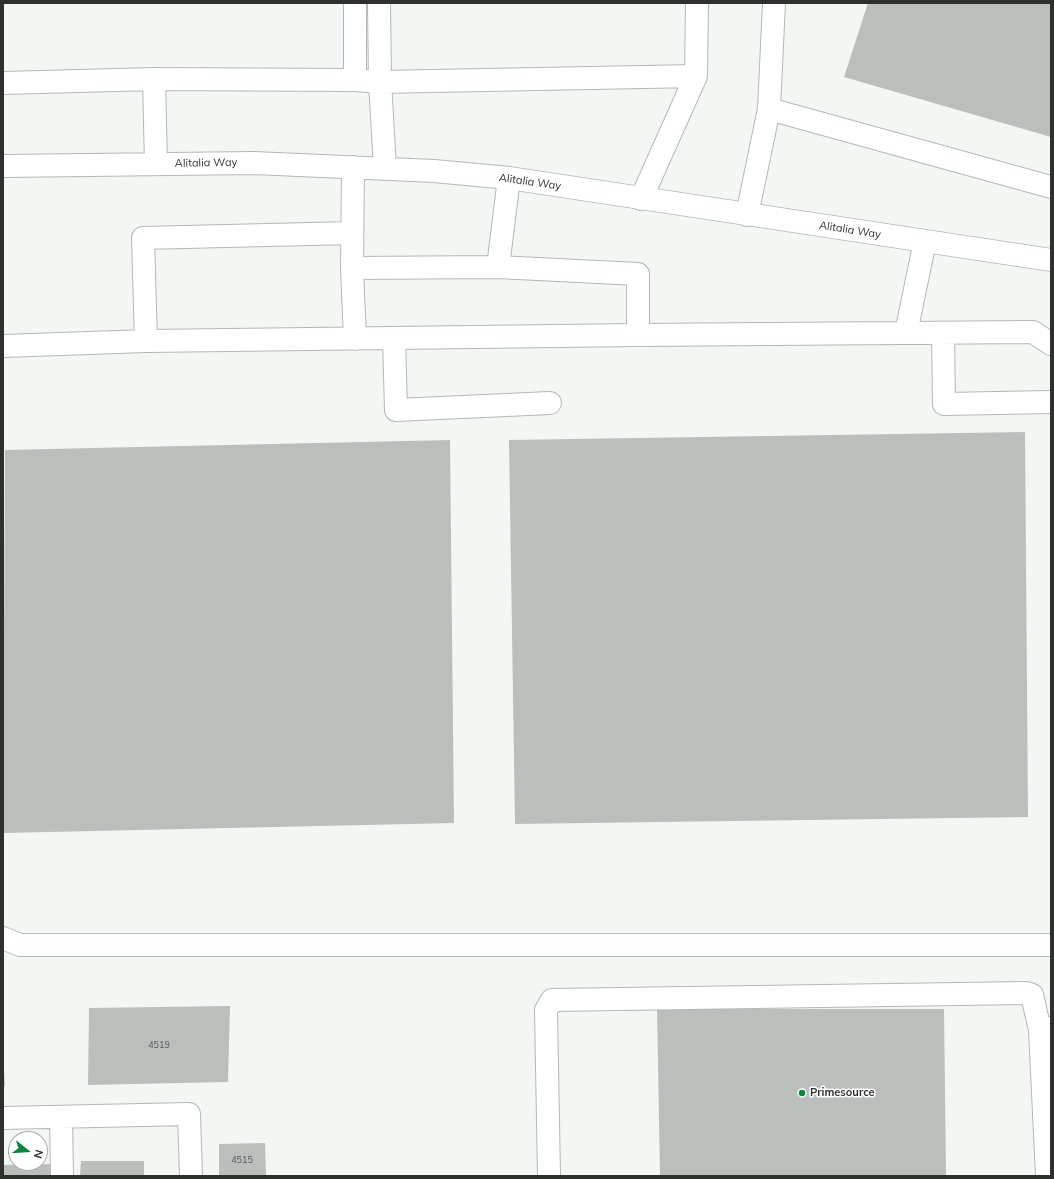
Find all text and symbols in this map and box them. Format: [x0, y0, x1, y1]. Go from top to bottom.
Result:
street label: Alitalia Way [175, 156, 237, 170]
street label: Alitalia Way [498, 171, 562, 193]
street label: Alitalia Way [818, 219, 882, 241]
house number: 4519 [148, 1040, 170, 1050]
place label: Primesource [810, 1086, 875, 1100]
marker: Primesource [797, 1088, 807, 1098]
north arrow [8, 1131, 48, 1171]
text: N [31, 1148, 46, 1160]
house number: 4515 [231, 1155, 253, 1165]

